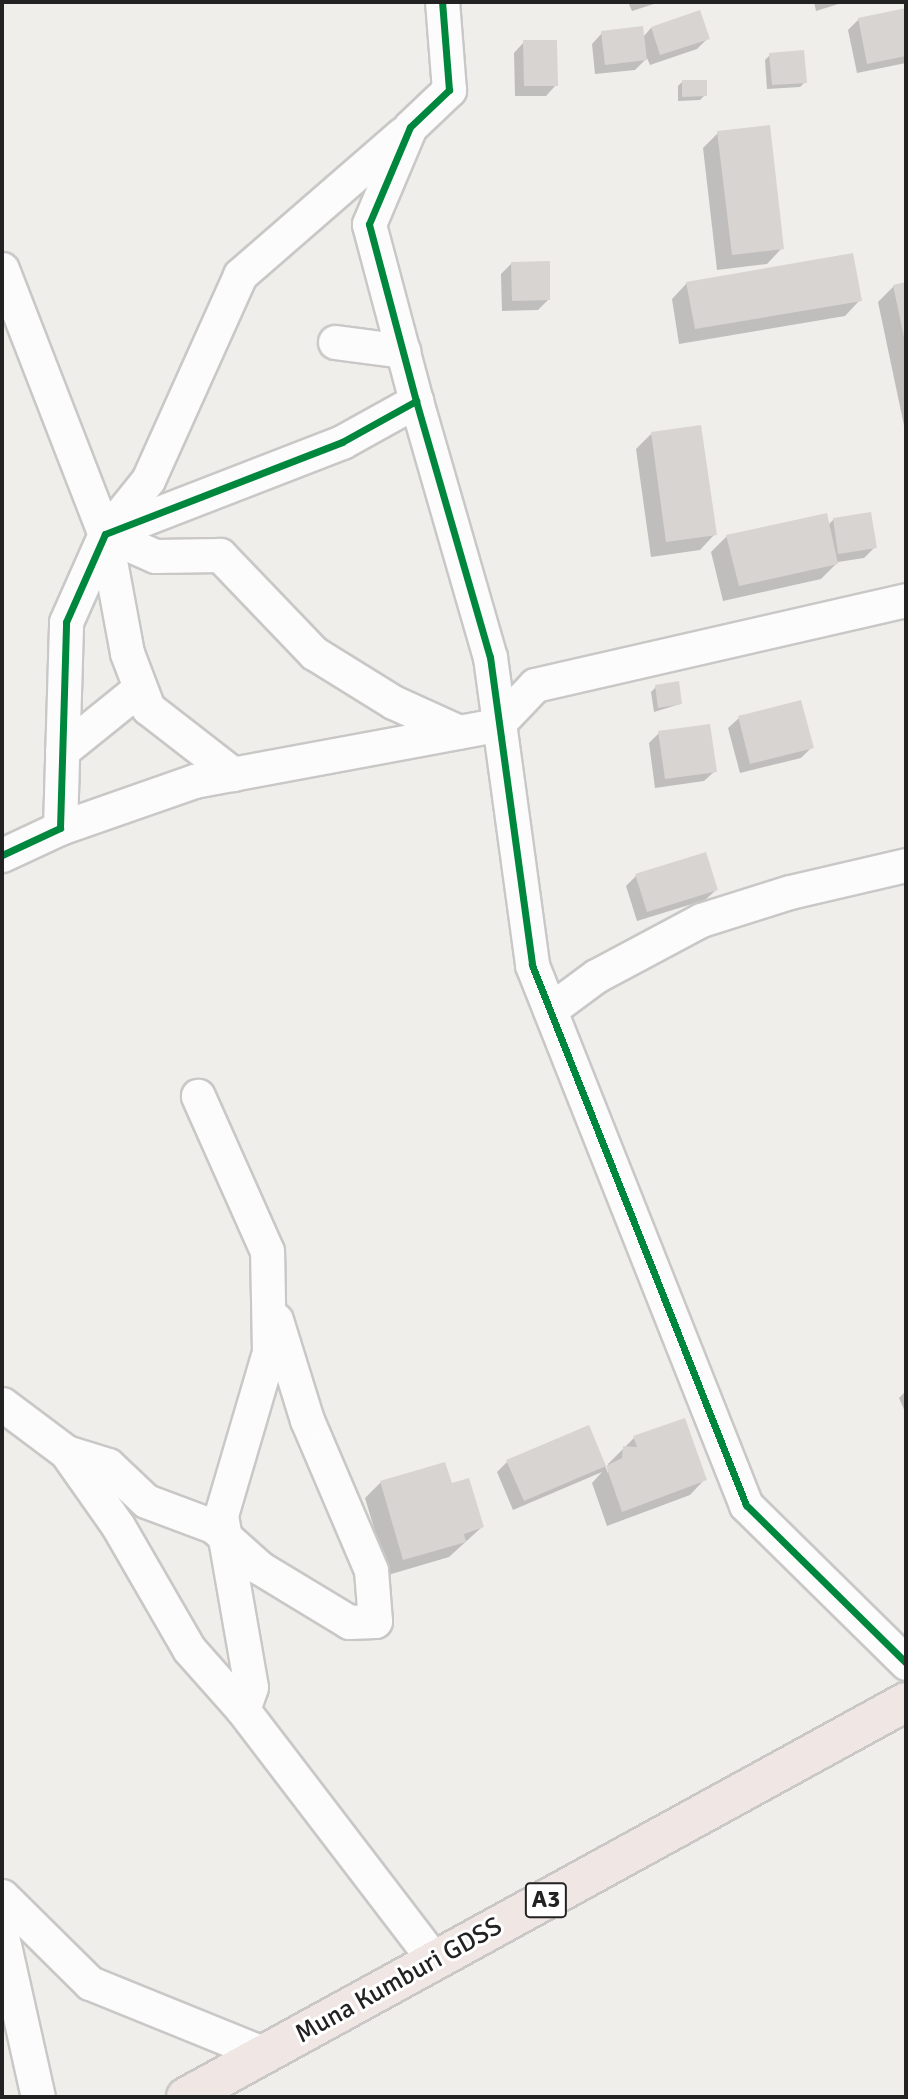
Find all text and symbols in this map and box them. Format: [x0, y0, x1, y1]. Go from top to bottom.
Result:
road number: A3 [523, 1880, 569, 1921]
street label: Muna Kumburi GDSS [290, 1911, 508, 2051]

